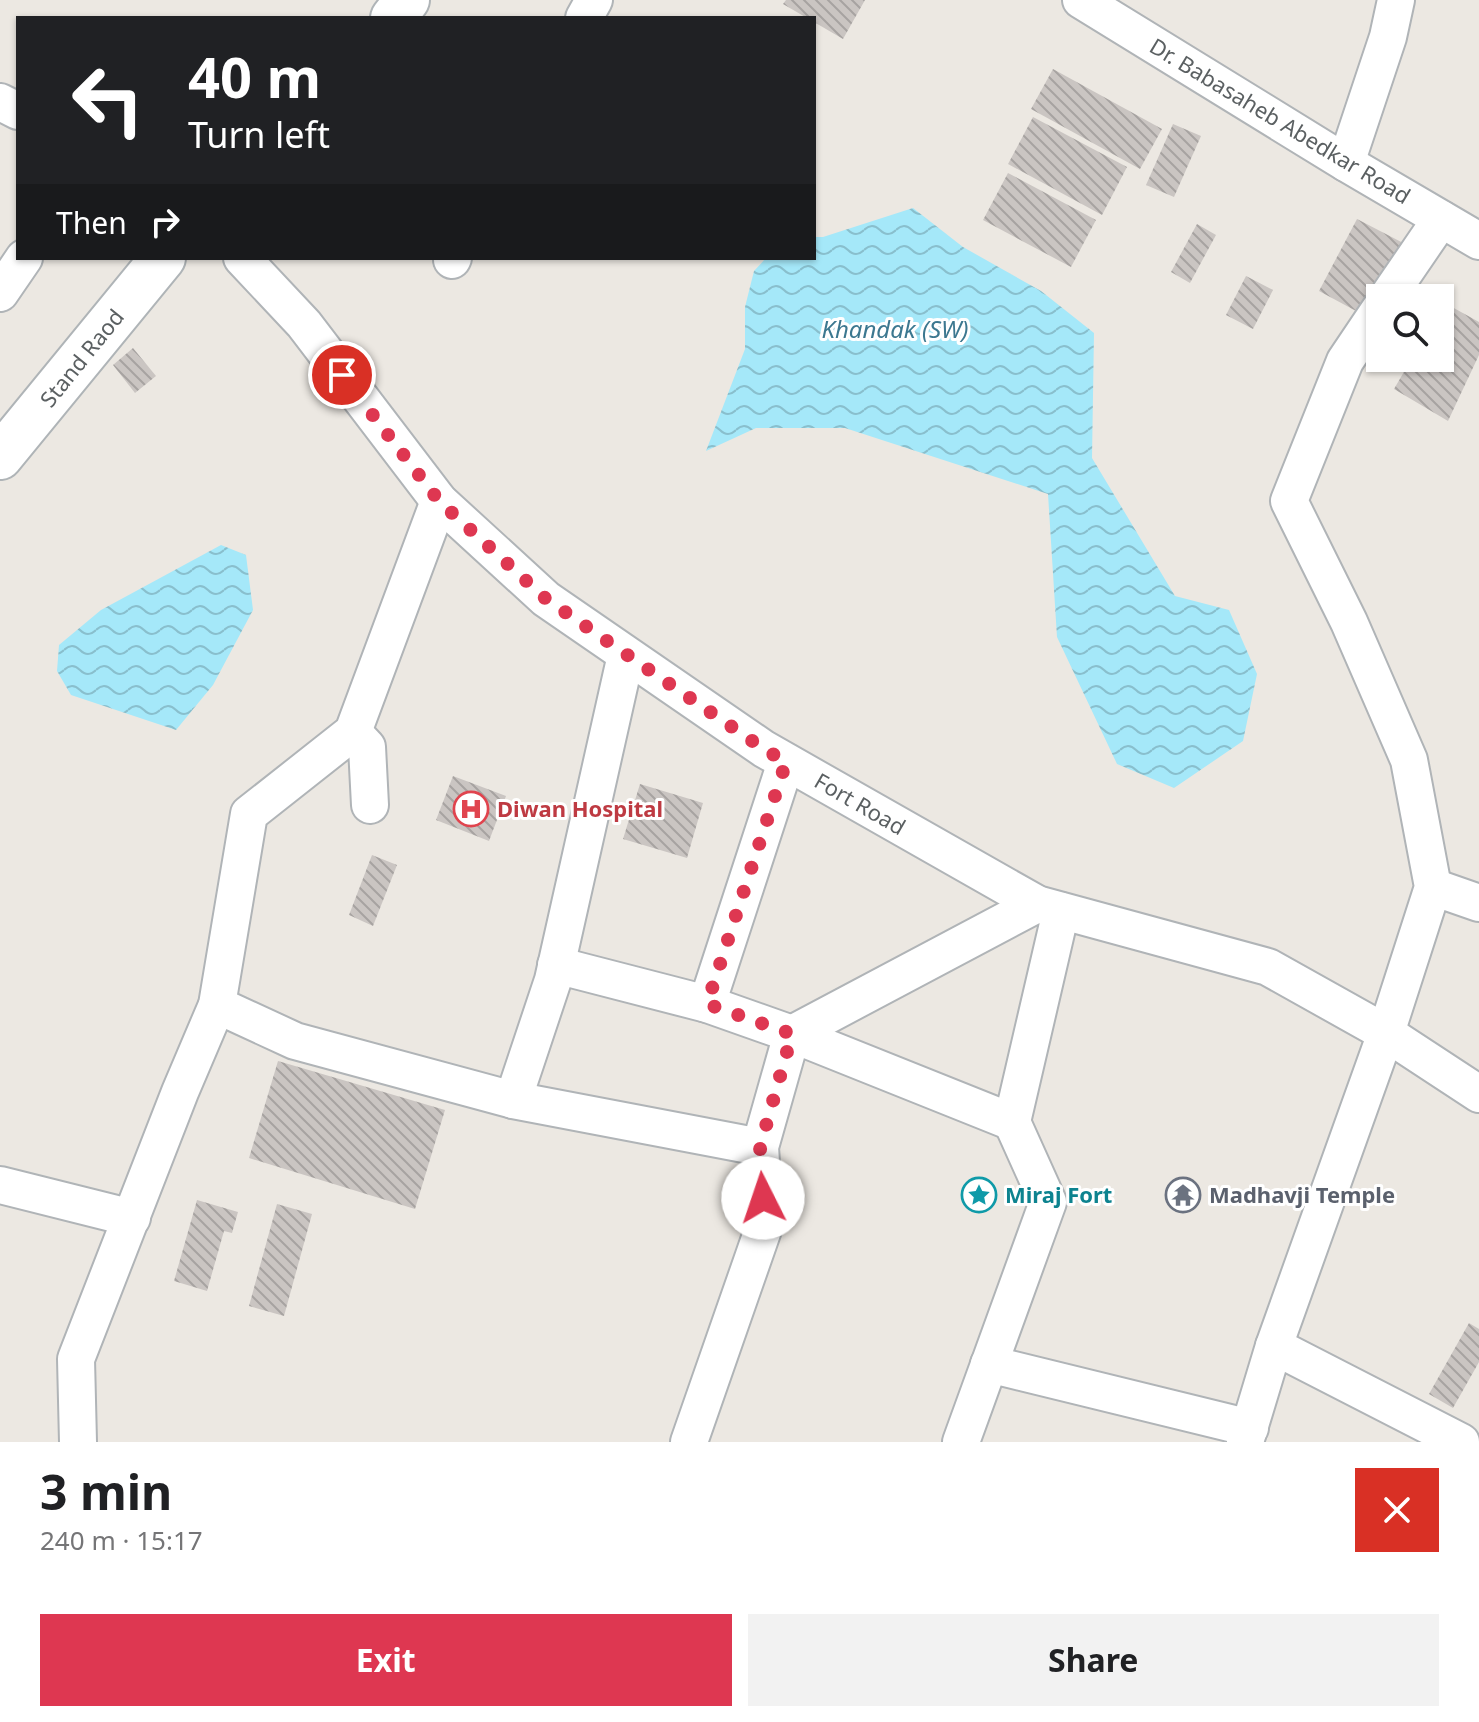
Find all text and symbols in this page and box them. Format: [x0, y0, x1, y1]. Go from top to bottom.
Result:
street label: Dr. Babasaheb Abedkar Road [1145, 30, 1416, 210]
text: 40 m [188, 38, 321, 114]
icon: left [56, 48, 160, 152]
text: Turn left [188, 110, 330, 159]
icon: right [143, 200, 187, 244]
text: Then [56, 202, 127, 243]
map controls [1366, 284, 1454, 372]
button: search [1366, 284, 1454, 372]
street label: Stand Raod [32, 302, 130, 413]
water label: Khandak (SW) [821, 312, 969, 345]
pin [308, 341, 376, 409]
icon: arrive [320, 353, 364, 397]
street label: Fort Road [810, 765, 911, 841]
hospital icon: Diwan Hospital [452, 790, 490, 828]
place label: Diwan Hospital [497, 793, 663, 823]
position arrow [721, 1156, 805, 1240]
place icon: Miraj Fort [960, 1176, 998, 1214]
temple icon: Madhavji Temple [1164, 1176, 1202, 1214]
place label: Miraj Fort [1005, 1179, 1112, 1209]
place label: Madhavji Temple [1209, 1179, 1395, 1209]
text: 3 min [40, 1459, 172, 1524]
button: close [1355, 1468, 1439, 1552]
text: 240 m · 15:17 [40, 1522, 203, 1558]
button: Exit [40, 1614, 732, 1706]
button: Share [748, 1614, 1439, 1706]

